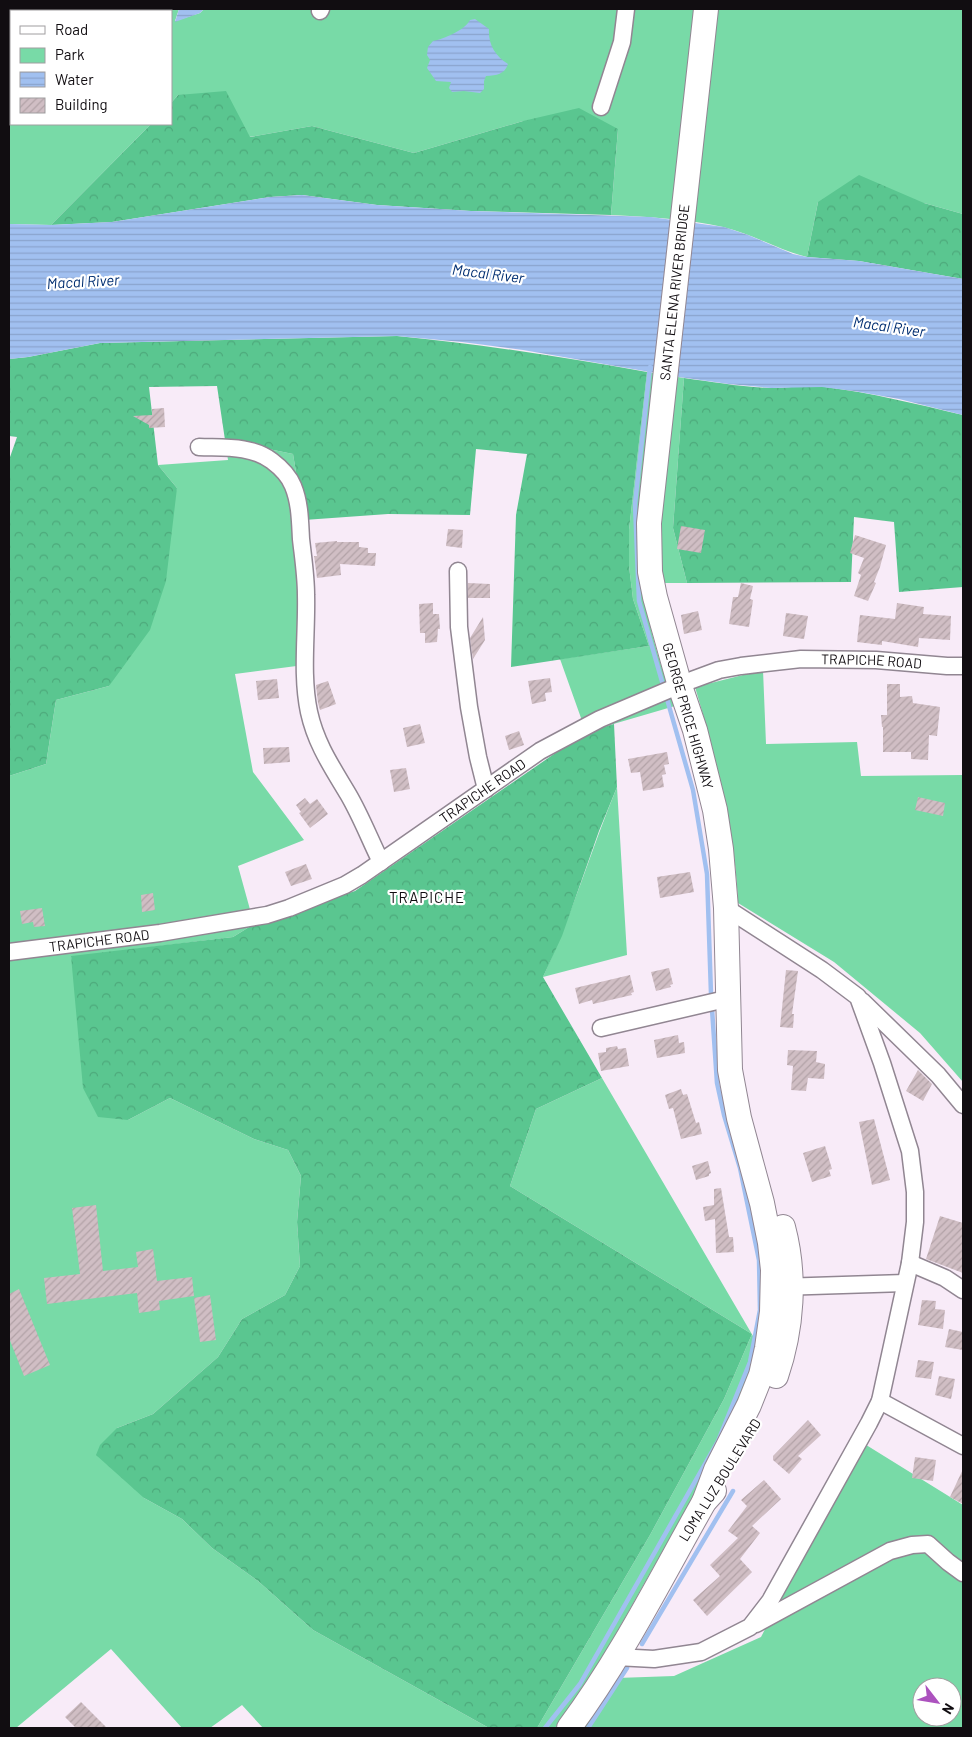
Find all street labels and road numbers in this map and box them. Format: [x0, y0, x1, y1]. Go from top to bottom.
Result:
street label: SANTA ELENA RIVER BRIDGE [656, 203, 692, 381]
street label: GEORGE PRICE HIGHWAY [659, 641, 718, 791]
street label: TRAPICHE ROAD [821, 650, 923, 672]
street label: TRAPICHE ROAD [436, 755, 529, 826]
street label: TRAPICHE ROAD [48, 925, 150, 955]
street label: LOMA LUZ BOULEVARD [675, 1415, 764, 1544]

